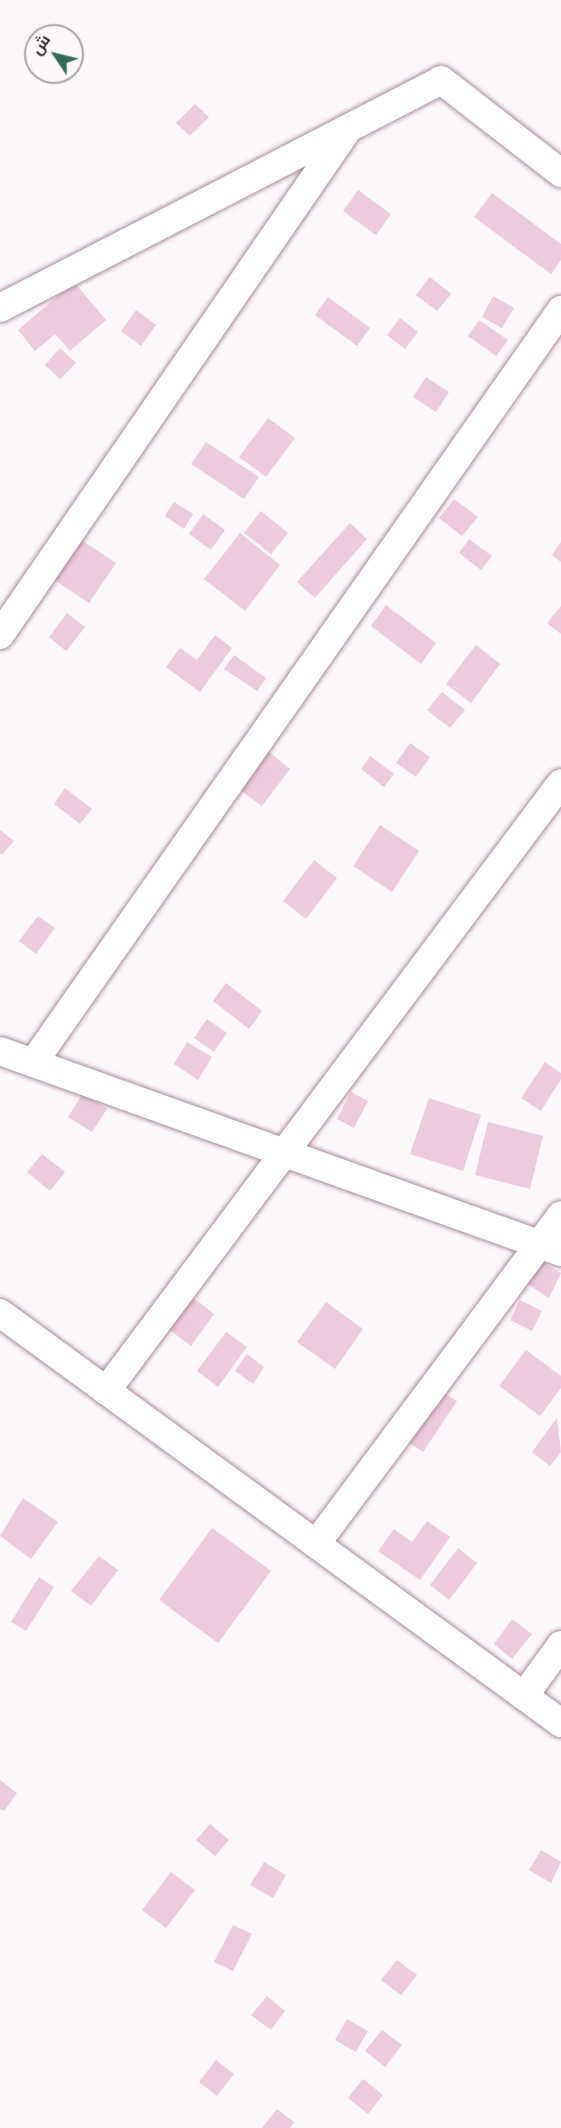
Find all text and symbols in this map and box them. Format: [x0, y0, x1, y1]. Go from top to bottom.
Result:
north arrow [24, 24, 84, 84]
text: ش [27, 31, 54, 58]

